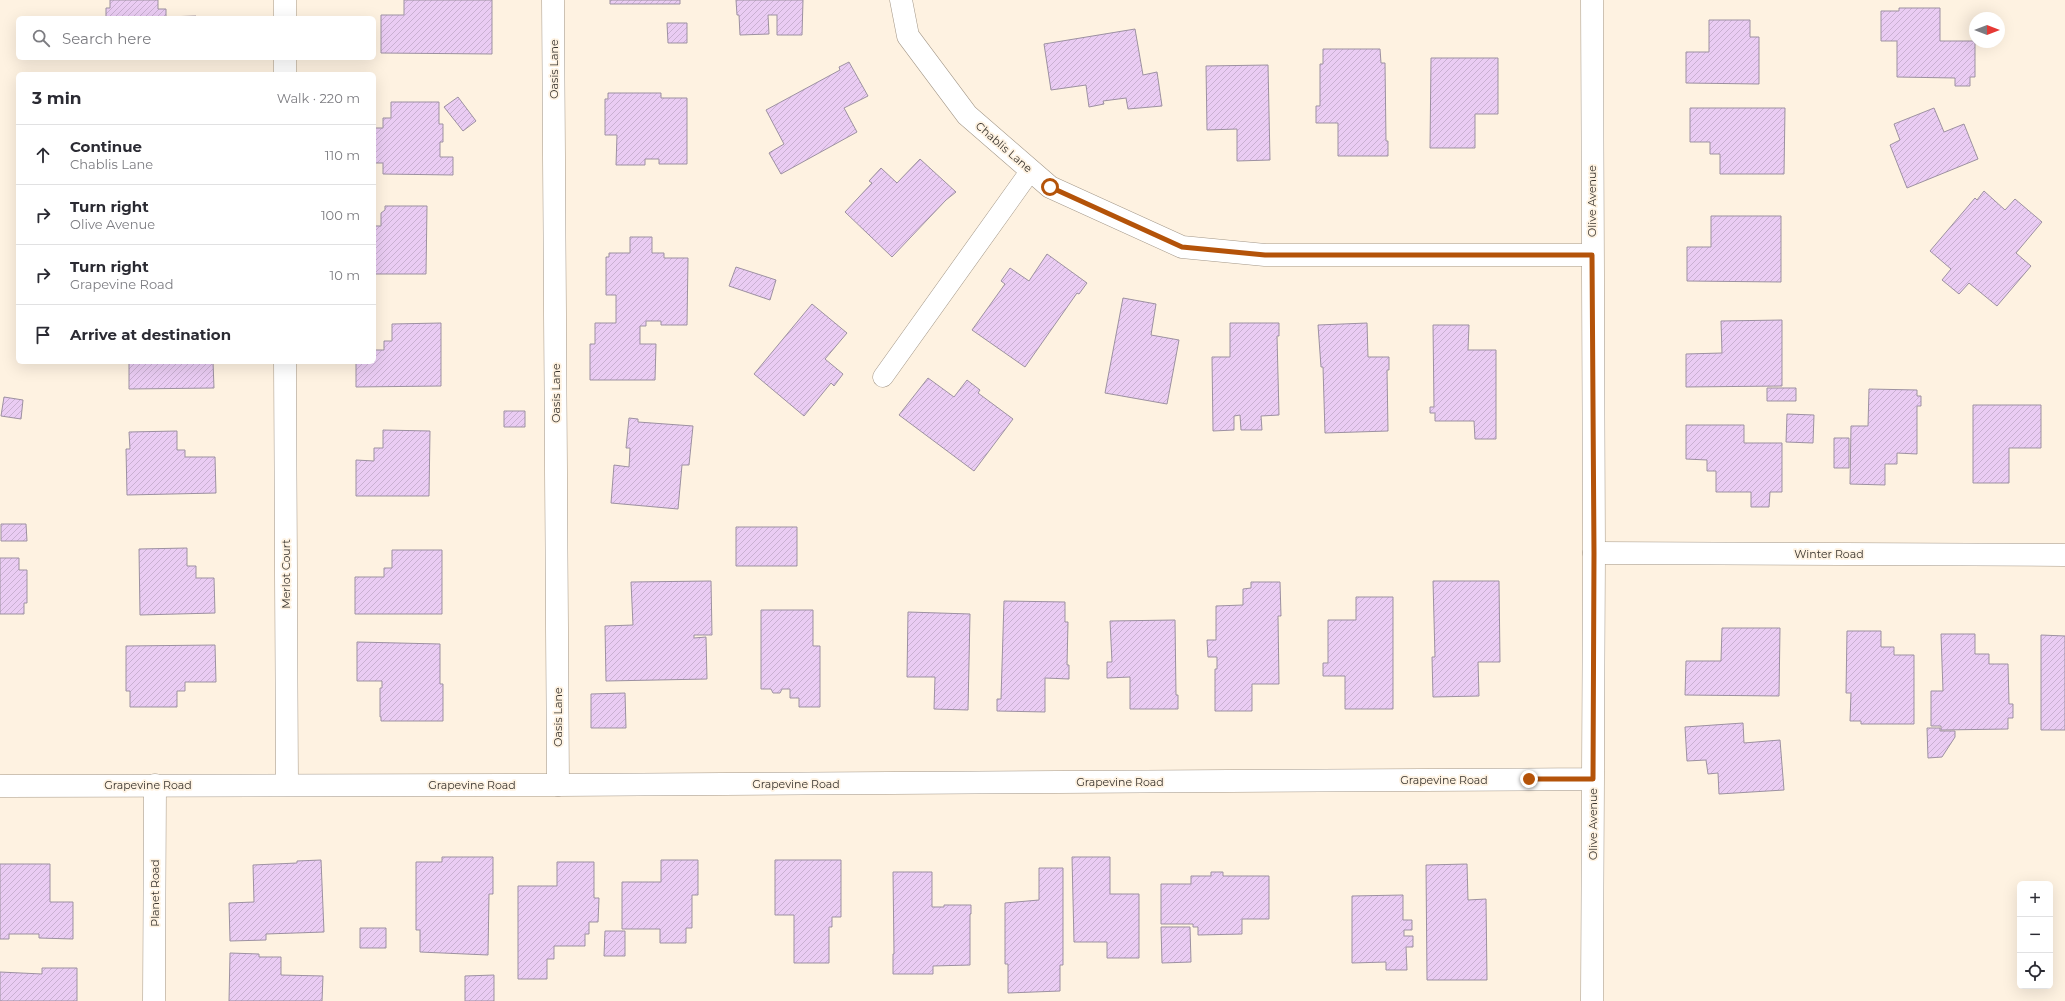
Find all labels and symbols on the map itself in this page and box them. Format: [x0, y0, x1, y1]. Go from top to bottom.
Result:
north arrow [1969, 12, 2005, 48]
street label: Oasis Lane [547, 39, 561, 99]
street label: Chablis Lane [973, 119, 1035, 176]
street label: Olive Avenue [1585, 165, 1599, 237]
route start [1041, 178, 1059, 196]
street label: Oasis Lane [549, 363, 563, 423]
street label: Merlot Court [279, 539, 293, 609]
street label: Winter Road [1794, 547, 1864, 561]
street label: Oasis Lane [551, 687, 565, 747]
route end [1520, 770, 1538, 788]
street label: Grapevine Road [1400, 773, 1488, 787]
street label: Grapevine Road [1076, 775, 1164, 789]
street label: Grapevine Road [752, 777, 840, 791]
street label: Grapevine Road [104, 778, 192, 792]
street label: Grapevine Road [428, 778, 516, 792]
street label: Olive Avenue [1586, 788, 1600, 860]
street label: Planet Road [148, 859, 162, 927]

